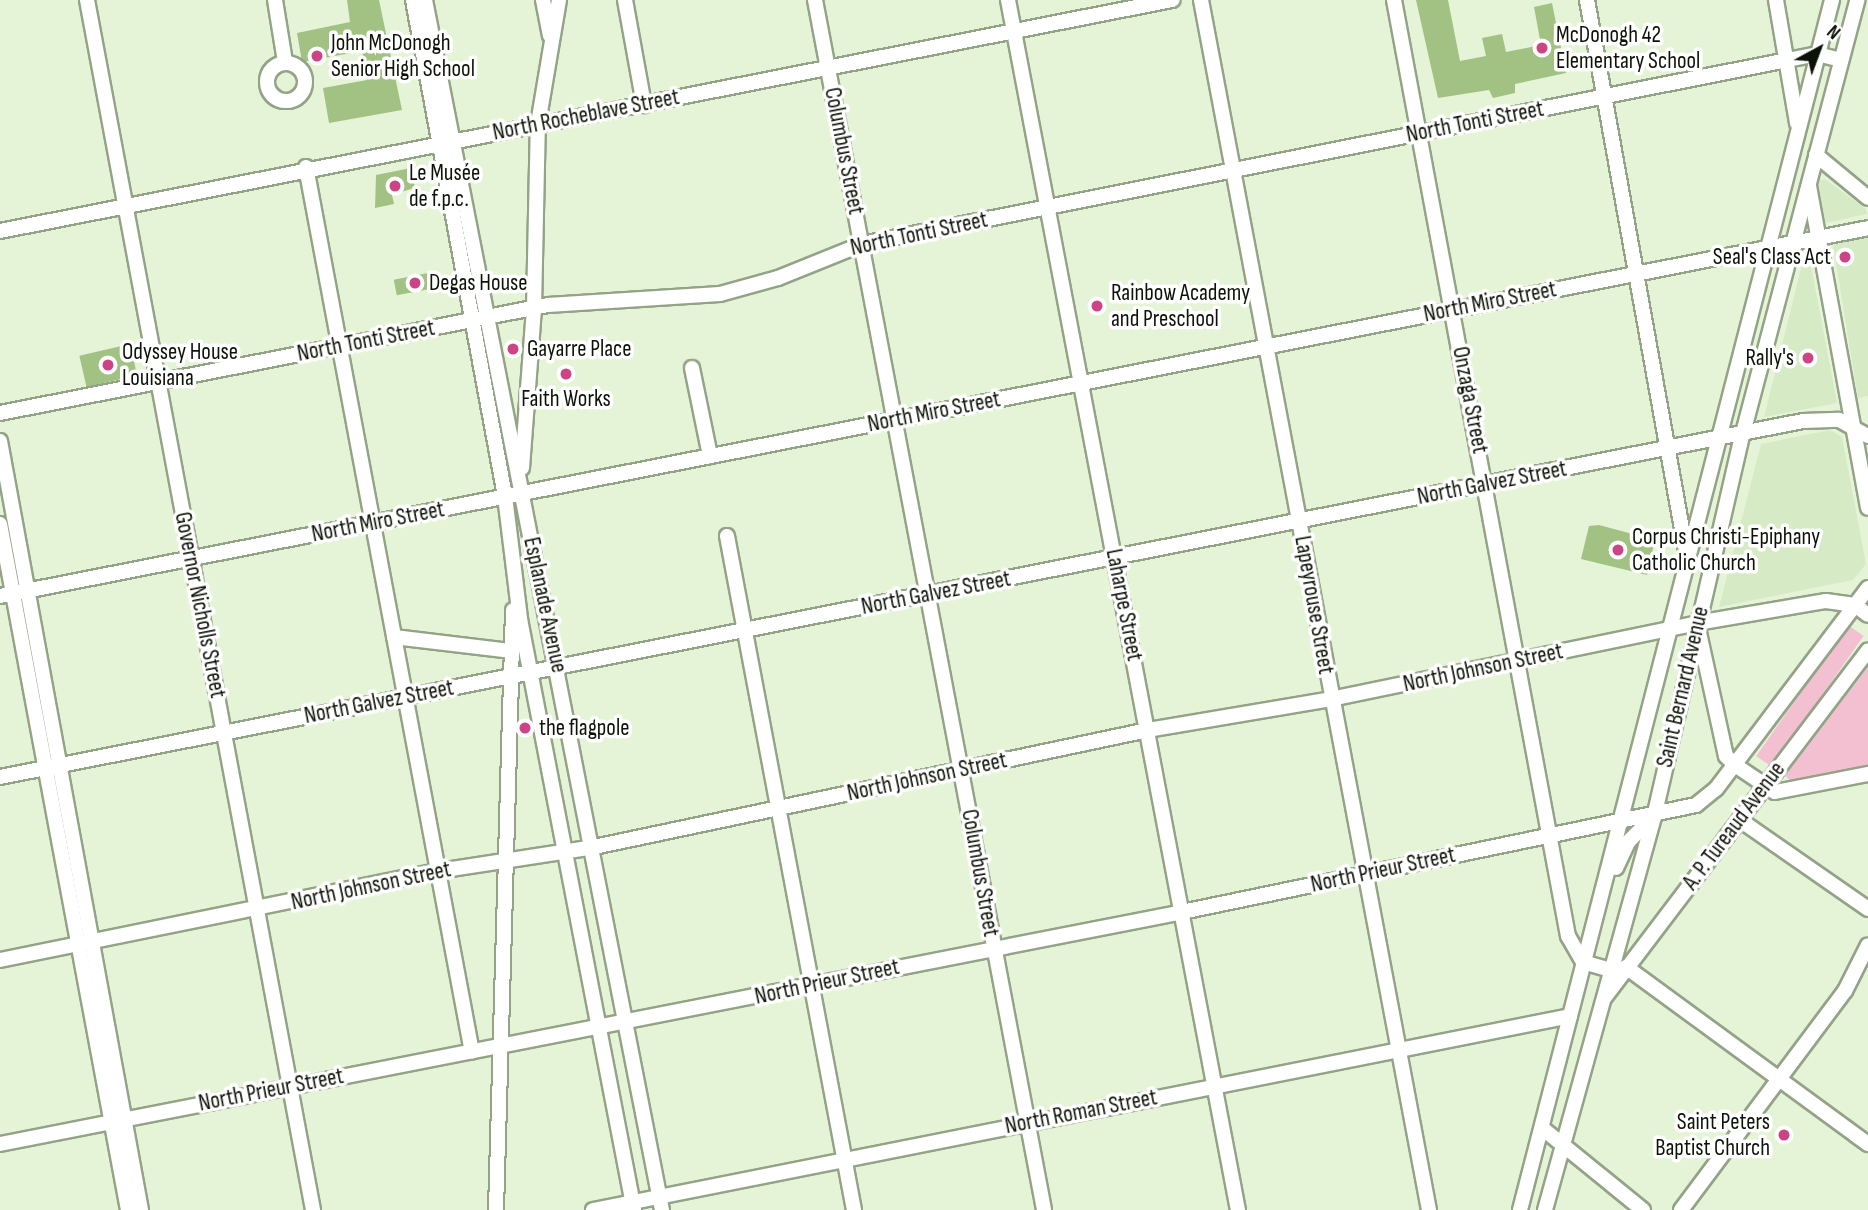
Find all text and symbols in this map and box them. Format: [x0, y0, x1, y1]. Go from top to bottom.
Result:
north arrow [1784, 14, 1854, 84]
place label: McDonogh 42 Elementary School [1556, 21, 1700, 75]
text: N [1822, 21, 1844, 45]
place label: John McDonogh Senior High School [331, 29, 475, 83]
marker: McDonogh 42 Elementary School [1534, 40, 1550, 56]
marker: John McDonogh Senior High School [309, 48, 325, 64]
street label: North Rocheblave Street [490, 83, 682, 147]
street label: Columbus Street [818, 85, 870, 217]
street label: North Tonti Street [1404, 95, 1546, 149]
place label: Le Musée de f.p.c. [409, 159, 480, 213]
marker: Le Musée de f.p.c. [387, 178, 403, 194]
street label: North Tonti Street [848, 206, 990, 262]
place label: Seal's Class Act [1713, 243, 1831, 271]
marker: Seal's Class Act [1837, 249, 1853, 265]
place label: Degas House [429, 269, 528, 297]
marker: Degas House [407, 275, 423, 291]
street label: North Miro Street [1421, 276, 1559, 328]
place label: Rainbow Academy and Preschool [1111, 279, 1250, 333]
marker: Rainbow Academy and Preschool [1089, 298, 1105, 314]
street label: North Tonti Street [295, 314, 437, 368]
place label: Gayarre Place [527, 335, 631, 363]
place label: Odyssey House Louisiana [122, 338, 238, 392]
marker: Gayarre Place [505, 341, 521, 357]
street label: Onzaga Street [1446, 344, 1494, 456]
place label: Rally's [1746, 344, 1794, 372]
marker: Rally's [1800, 350, 1816, 366]
marker: Odyssey House Louisiana [100, 357, 116, 373]
marker: Faith Works [558, 366, 574, 382]
place label: Faith Works [521, 385, 611, 413]
street label: North Miro Street [865, 386, 1003, 438]
street label: North Galvez Street [1415, 455, 1569, 511]
street label: North Miro Street [309, 496, 447, 548]
street label: Governor Nicholls Street [168, 510, 232, 700]
place label: Corpus Christi-Epiphany Catholic Church [1632, 523, 1820, 577]
street label: Lapeyrouse Street [1288, 534, 1340, 676]
street label: Esplanade Avenue [517, 535, 573, 675]
marker: Corpus Christi-Epiphany Catholic Church [1610, 542, 1626, 558]
street label: Laharpe Street [1100, 547, 1148, 663]
street label: North Galvez Street [859, 565, 1013, 621]
street label: Saint Bernard Avenue [1651, 604, 1715, 770]
street label: North Johnson Street [1401, 638, 1565, 698]
street label: North Galvez Street [302, 674, 456, 730]
place label: the flagpole [539, 714, 629, 742]
marker: the flagpole [517, 720, 533, 736]
street label: North Johnson Street [845, 747, 1009, 807]
street label: A. P. Tureaud Avenue [1677, 756, 1791, 896]
street label: Columbus Street [955, 807, 1005, 939]
street label: North Prieur Street [1308, 841, 1458, 899]
street label: North Johnson Street [289, 856, 453, 916]
street label: North Prieur Street [752, 953, 902, 1011]
street label: North Prieur Street [196, 1062, 346, 1118]
street label: North Roman Street [1003, 1084, 1159, 1140]
place label: Saint Peters Baptist Church [1655, 1108, 1770, 1162]
marker: Saint Peters Baptist Church [1776, 1127, 1792, 1143]

